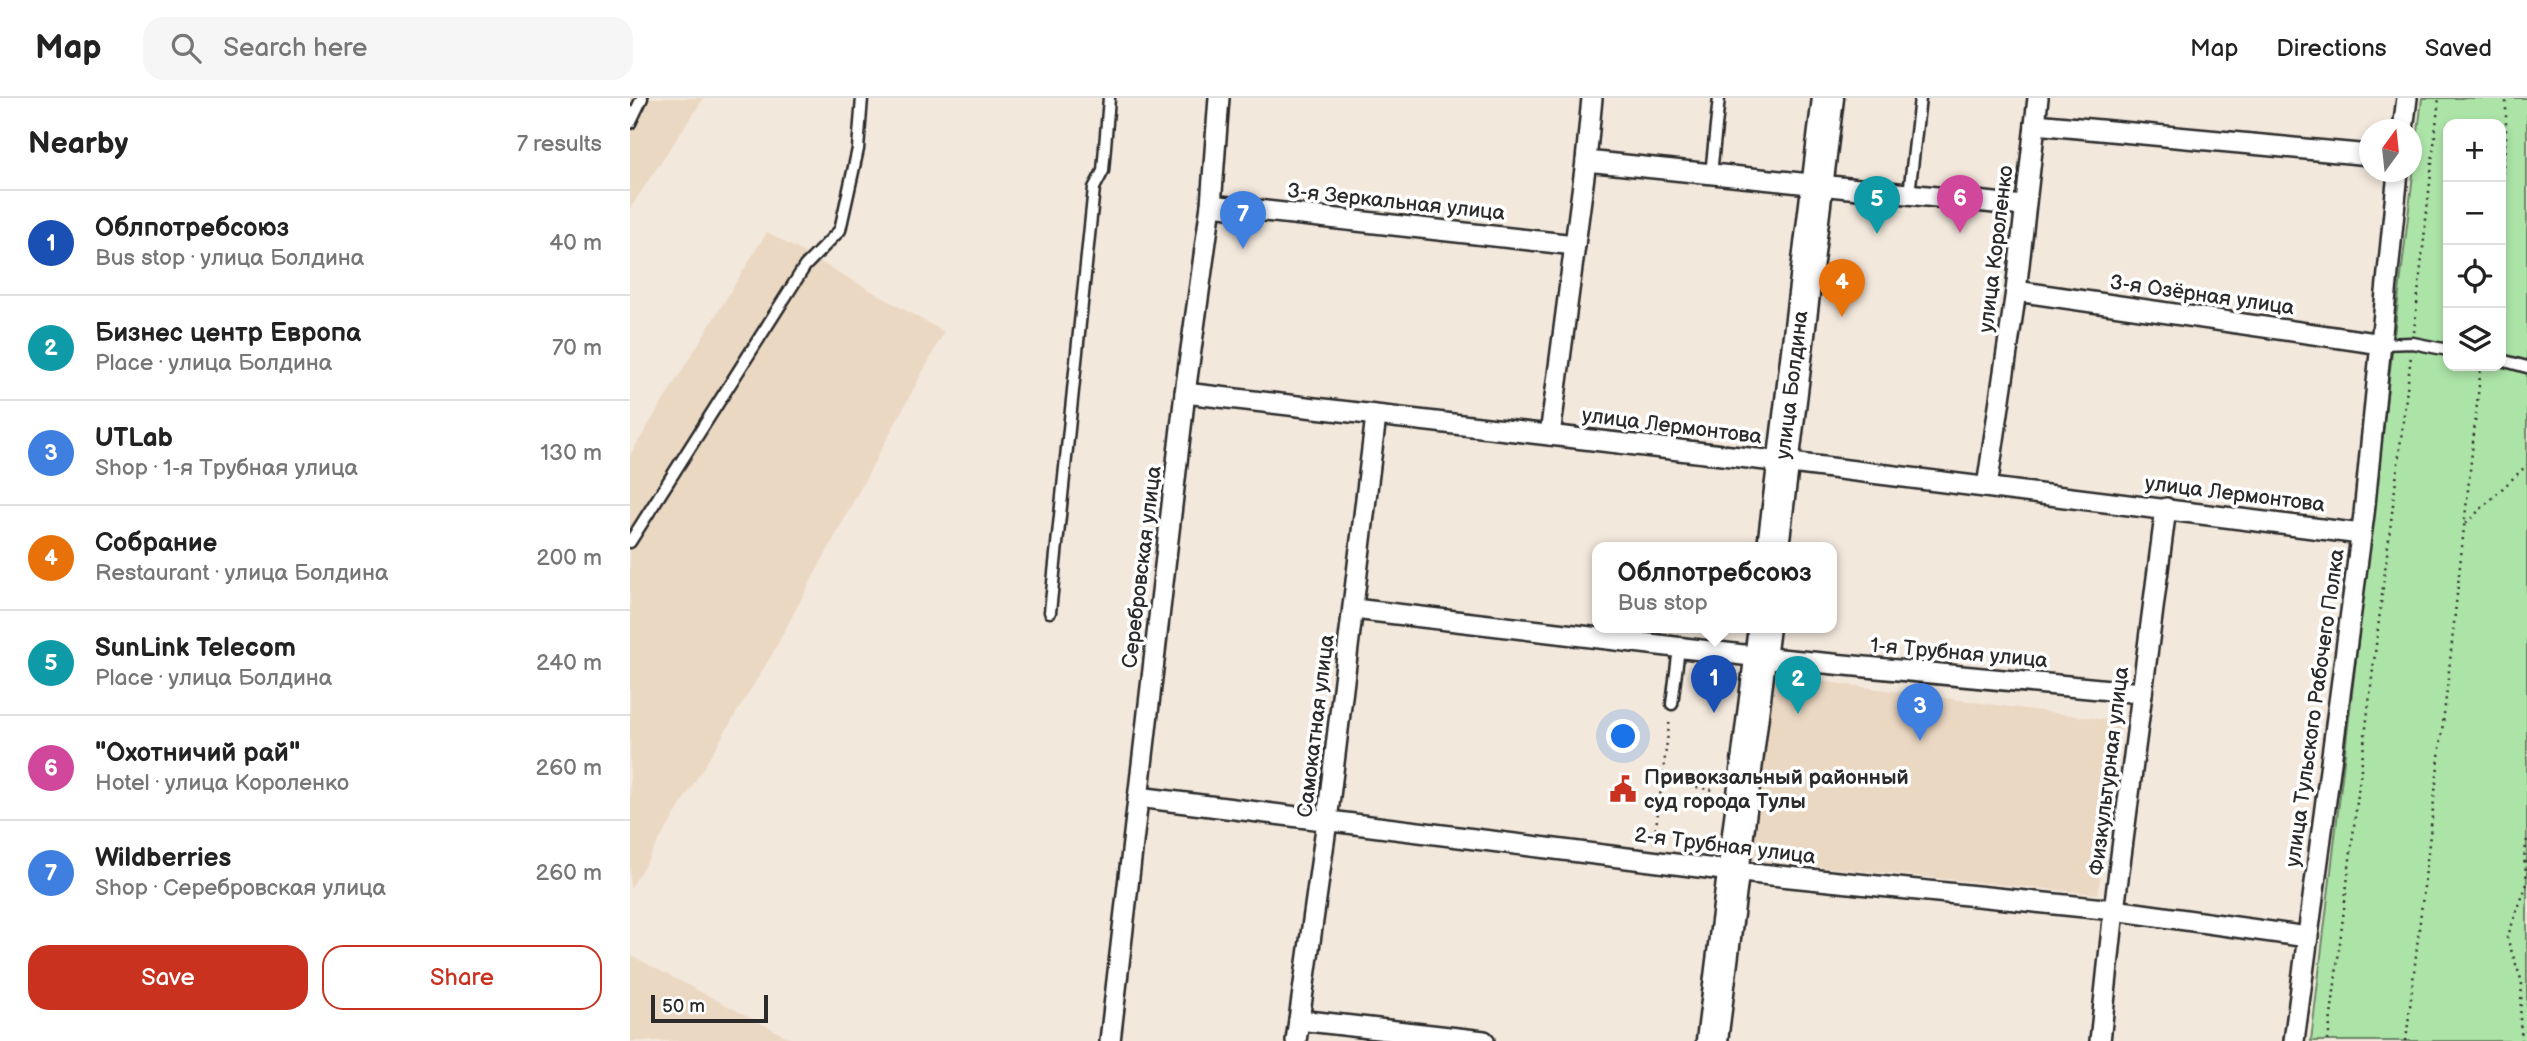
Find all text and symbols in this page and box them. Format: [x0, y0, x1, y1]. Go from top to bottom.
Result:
search box [143, 17, 633, 80]
text: Map [35, 28, 101, 68]
icon: search [167, 29, 205, 67]
text: Search here [223, 33, 367, 64]
text: Map [2190, 34, 2238, 63]
text: Directions [2276, 34, 2387, 63]
text: Saved [2425, 34, 2492, 63]
north arrow [2359, 119, 2422, 182]
map controls [2443, 119, 2506, 371]
button: + [2443, 119, 2506, 182]
text: Nearby [28, 126, 128, 162]
text: 7 results [517, 130, 602, 158]
street label: улица Короленко [1973, 164, 2019, 334]
pin: 6 [1937, 175, 1983, 233]
pin: 5 [1854, 176, 1900, 234]
street label: 3-я Зеркальная улица [1286, 178, 1507, 226]
button: − [2443, 182, 2506, 245]
pin: 7 [1220, 191, 1266, 249]
text: Облпотребсоюз [95, 213, 289, 244]
text: 1 [46, 229, 56, 257]
text: 40 m [549, 229, 602, 257]
text: Bus stop · улица Болдина [95, 244, 364, 272]
button: locate [2443, 245, 2506, 308]
pin: 4 [1819, 259, 1865, 317]
street label: 3-я Озёрная улица [2108, 270, 2297, 320]
button: layers [2443, 308, 2506, 371]
street label: улица Болдина [1770, 309, 1814, 461]
text: Бизнес центр Европа [95, 318, 361, 349]
text: 2 [44, 334, 58, 362]
text: 70 m [552, 334, 602, 362]
text: Place · улица Болдина [95, 349, 332, 377]
street label: улица Лермонтова [1581, 403, 1764, 450]
text: UTLab [95, 423, 173, 454]
text: 3 [44, 439, 58, 467]
text: 130 m [540, 439, 602, 467]
text: Shop · 1-я Трубная улица [95, 454, 358, 482]
street label: Серебровская улица [1117, 464, 1167, 670]
street label: улица Лермонтова [2144, 471, 2327, 518]
text: Собрание [95, 528, 217, 559]
popup [1592, 542, 1837, 633]
text: 4 [44, 544, 58, 572]
text: 200 m [536, 544, 602, 572]
street label: улица Тульского Рабочего Полка [2280, 547, 2350, 869]
text: Облпотребсоюз [1617, 558, 1812, 589]
text: Restaurant · улица Болдина [95, 559, 389, 587]
text: Bus stop [1617, 589, 1708, 617]
text: SunLink Telecom [95, 633, 296, 664]
street label: Самокатная улица [1292, 633, 1340, 819]
street label: 1-я Трубная улица [1869, 633, 2049, 673]
text: 5 [44, 649, 58, 677]
text: 240 m [536, 649, 602, 677]
pin: 1 [1691, 655, 1737, 713]
pin: 2 [1775, 656, 1821, 714]
text: Place · улица Болдина [95, 664, 332, 692]
street label: Физкультурная улица [2084, 664, 2134, 877]
pin: 3 [1897, 683, 1943, 741]
your location [1606, 719, 1640, 753]
text: "Охотничий рай" [95, 738, 300, 769]
text: 6 [44, 754, 58, 782]
text: 260 m [536, 754, 602, 782]
place label: Привокзальный районный суд города Тулы [1644, 765, 1909, 814]
text: Hotel · улица Короленко [95, 769, 349, 797]
public building icon: Привокзальный районный суд города Тулы [1608, 774, 1638, 804]
street label: 2-я Трубная улица [1633, 822, 1818, 870]
text: Wildberries [95, 843, 231, 874]
text: 7 [45, 859, 57, 887]
text: 260 m [536, 859, 602, 887]
text: Shop · Серебровская улица [95, 874, 386, 902]
button: Save [28, 945, 308, 1010]
button: Share [322, 945, 602, 1010]
scale bar [651, 992, 768, 1024]
text: 50 m [662, 995, 705, 1018]

